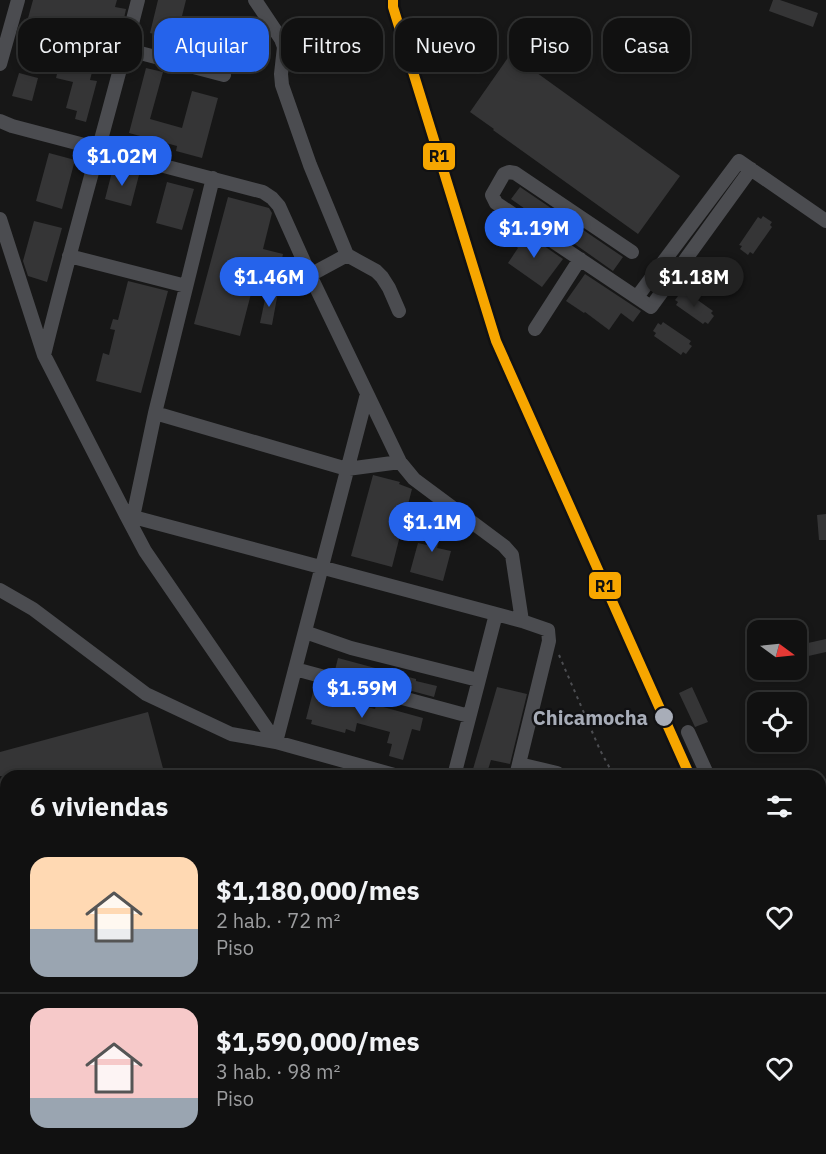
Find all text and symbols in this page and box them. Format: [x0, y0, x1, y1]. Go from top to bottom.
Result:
chip: Comprar [18, 18, 142, 72]
chip: Alquilar [154, 18, 269, 72]
chip: Filtros [281, 18, 383, 72]
chip: Nuevo [395, 18, 497, 72]
chip: Piso [509, 18, 591, 72]
chip: Casa [603, 18, 690, 72]
pin: $1.02M [73, 136, 171, 187]
text: $1.02M [87, 142, 157, 169]
line badge: R1 [422, 142, 456, 171]
text: R1 [429, 146, 450, 166]
pin: $1.19M [485, 208, 583, 259]
text: $1.19M [499, 214, 569, 241]
pin: $1.46M [220, 257, 318, 308]
pin: $1.18M [645, 257, 743, 308]
text: $1.46M [234, 263, 304, 290]
text: $1.18M [659, 263, 729, 290]
pin: $1.1M [390, 502, 474, 553]
text: $1.1M [403, 508, 461, 535]
line badge: R1 [588, 571, 622, 600]
text: R1 [595, 576, 616, 596]
north arrow [747, 620, 807, 680]
map controls [747, 620, 807, 752]
pin: $1.59M [313, 668, 411, 719]
text: $1.59M [327, 674, 397, 701]
button: locate [747, 692, 807, 752]
place label: Chicamocha [533, 704, 648, 731]
marker: Chicamocha [653, 706, 675, 728]
text: 6 viviendas [30, 789, 168, 823]
icon: filters [763, 790, 796, 823]
text: $1,180,000/mes [216, 873, 420, 907]
icon: home [78, 881, 150, 953]
icon: heart [763, 901, 796, 934]
text: 2 hab. · 72 m² [216, 907, 340, 934]
text: Piso [216, 934, 254, 961]
text: $1,590,000/mes [216, 1024, 420, 1058]
icon: home [78, 1032, 150, 1104]
icon: heart [763, 1052, 796, 1085]
text: 3 hab. · 98 m² [216, 1058, 340, 1085]
text: Piso [216, 1085, 254, 1112]

